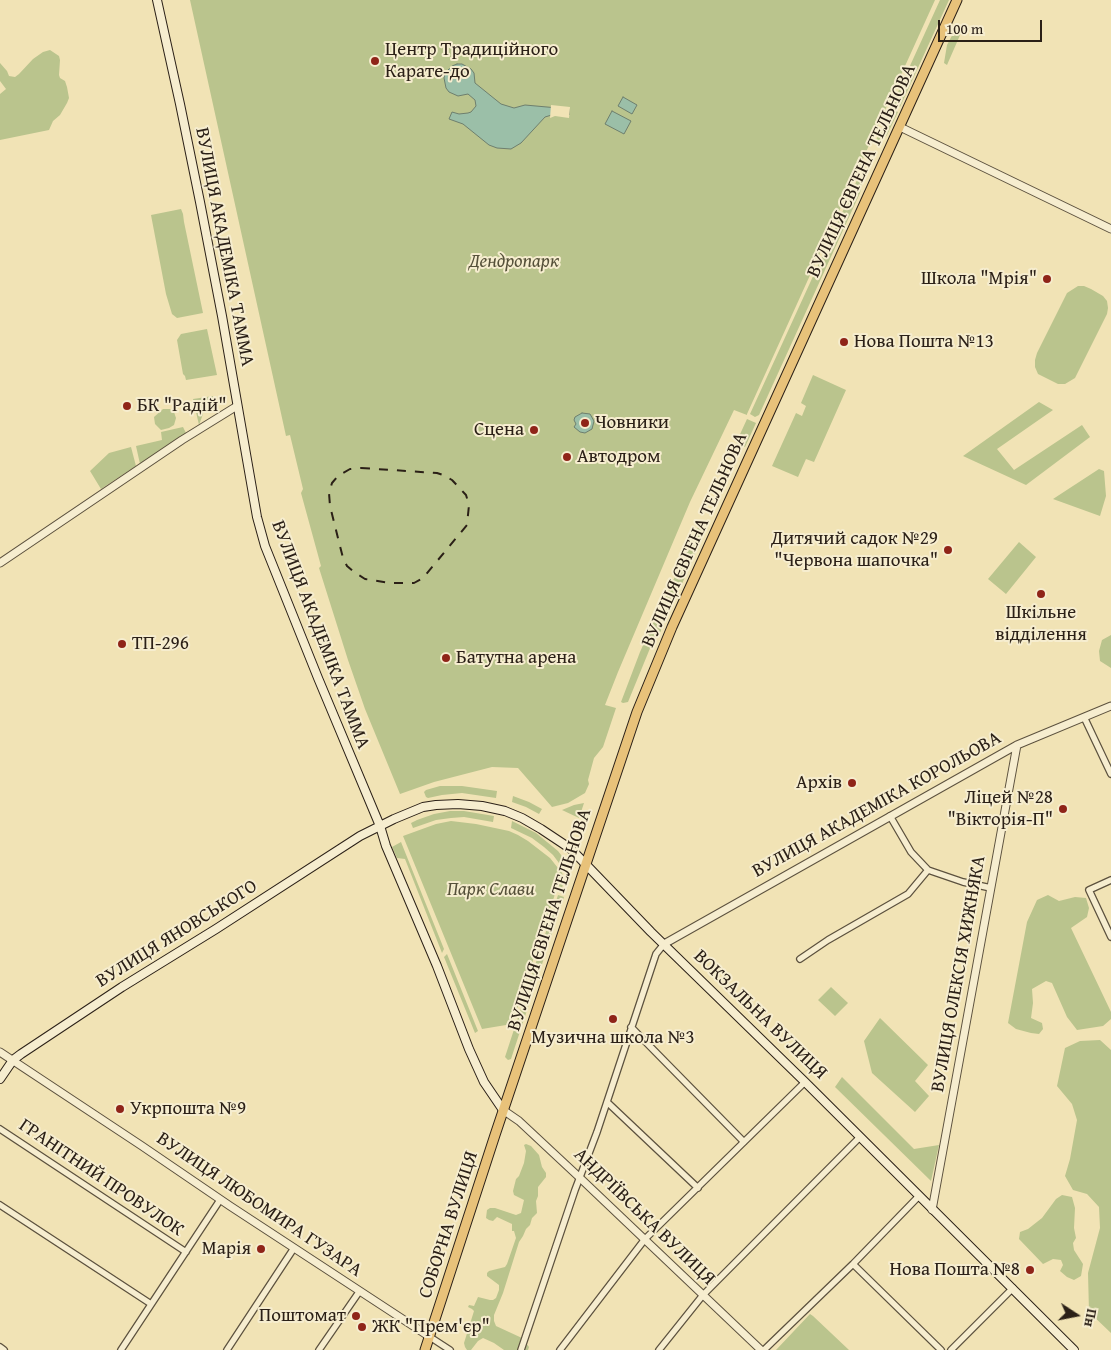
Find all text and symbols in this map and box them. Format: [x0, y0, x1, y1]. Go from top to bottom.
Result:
scale bar [941, 10, 1045, 42]
text: 100 m [946, 18, 983, 39]
place label: Центр Традиційного Карате-до [385, 39, 558, 83]
marker: Центр Традиційного Карате-до [369, 55, 381, 67]
street label: ВУЛИЦЯ ЄВГЕНА ТЕЛЬНОВА [803, 61, 921, 281]
street label: ВУЛИЦЯ АКАДЕМІКА ТАММА [190, 126, 258, 368]
park label: Дендропарк [469, 251, 559, 273]
place label: Школа "Мрія" [921, 268, 1037, 290]
marker: Школа "Мрія" [1041, 273, 1053, 285]
place label: Нова Пошта №13 [854, 331, 994, 353]
marker: Нова Пошта №13 [838, 336, 850, 348]
place label: БК "Радій" [137, 395, 227, 417]
marker: БК "Радій" [121, 400, 133, 412]
place label: Човники [595, 412, 669, 434]
marker: Човники [579, 417, 591, 429]
place label: Сцена [474, 419, 524, 441]
marker: Сцена [528, 424, 540, 436]
street label: ВУЛИЦЯ ЄВГЕНА ТЕЛЬНОВА [637, 429, 753, 651]
place label: Автодром [577, 446, 661, 468]
marker: Автодром [561, 451, 573, 463]
street label: ВУЛИЦЯ АКАДЕМІКА ТАММА [266, 518, 374, 752]
place label: Дитячий садок №29 "Червона шапочка" [771, 528, 938, 572]
marker: Дитячий садок №29 "Червона шапочка" [942, 544, 954, 556]
marker: Шкільне відділення [1035, 588, 1047, 600]
place label: Шкільне відділення [995, 602, 1087, 646]
place label: ТП-296 [132, 633, 189, 655]
marker: ТП-296 [116, 638, 128, 650]
place label: Батутна арена [456, 647, 576, 669]
marker: Батутна арена [440, 652, 452, 664]
street label: ВУЛИЦЯ АКАДЕМІКА КОРОЛЬОВА [749, 727, 1005, 883]
place label: Архів [796, 772, 842, 794]
marker: Архів [846, 777, 858, 789]
place label: Ліцей №28 "Вікторія-П" [947, 787, 1053, 831]
marker: Ліцей №28 "Вікторія-П" [1057, 803, 1069, 815]
street label: ВУЛИЦЯ ЄВГЕНА ТЕЛЬНОВА [503, 806, 597, 1034]
street label: ВУЛИЦЯ ОЛЕКСІЯ ХИЖНЯКА [927, 854, 991, 1094]
street label: ВУЛИЦЯ ЯНОВСЬКОГО [92, 875, 262, 993]
park label: Парк Слави [447, 879, 535, 901]
street label: ВОКЗАЛЬНА ВУЛИЦЯ [688, 945, 832, 1085]
marker: Музична школа №3 [607, 1013, 619, 1025]
place label: Музична школа №3 [531, 1027, 695, 1049]
place label: Укрпошта №9 [130, 1098, 246, 1120]
marker: Укрпошта №9 [114, 1103, 126, 1115]
street label: ГРАНІТНИЙ ПРОВУЛОК [14, 1114, 188, 1242]
street label: ВУЛИЦЯ ЛЮБОМИРА ГУЗАРА [152, 1128, 366, 1282]
street label: АНДРІЇВСЬКА ВУЛИЦЯ [569, 1144, 719, 1290]
street label: СОБОРНА ВУЛИЦЯ [414, 1149, 484, 1301]
place label: Марія [202, 1238, 251, 1260]
marker: Марія [255, 1243, 267, 1255]
place label: Нова Пошта №8 [889, 1259, 1020, 1281]
marker: Нова Пошта №8 [1024, 1264, 1036, 1276]
north arrow [1051, 1290, 1101, 1340]
place label: Поштомат [259, 1305, 346, 1327]
text: Пн [1079, 1307, 1102, 1329]
marker: Поштомат [350, 1310, 362, 1322]
place label: ЖК "Прем'єр" [372, 1316, 490, 1338]
marker: ЖК "Прем'єр" [356, 1321, 368, 1333]

